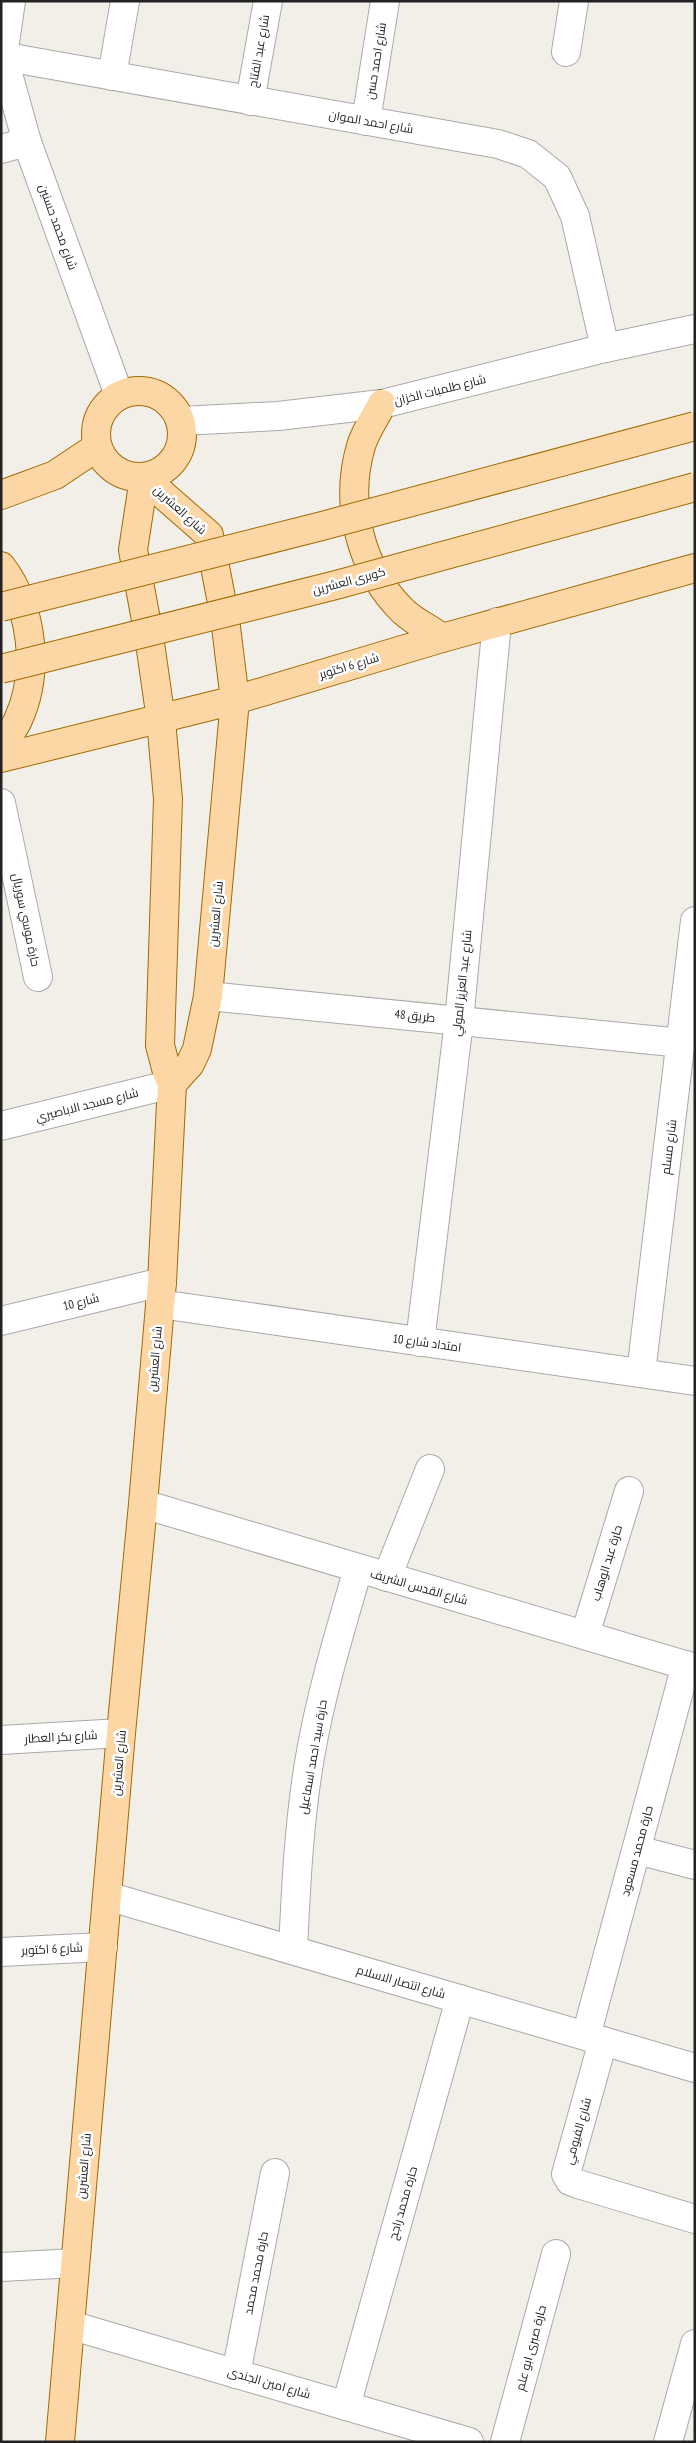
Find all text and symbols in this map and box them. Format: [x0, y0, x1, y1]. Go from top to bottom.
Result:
street label: شارع عبد الفتاح [245, 13, 273, 89]
street label: شارع احمد حسن [362, 21, 390, 101]
street label: شارع احمد الموان [327, 107, 415, 137]
street label: شارع محمد حسنين [35, 182, 81, 272]
street label: شارع طلمبات الخزان [392, 371, 488, 409]
street label: شارع العشرين [150, 482, 210, 538]
street label: كوبرى العشرين [311, 564, 387, 597]
street label: شارع 6 اكتوبر [316, 649, 381, 683]
street label: حارة موسي سوريال [6, 872, 44, 969]
street label: شارع العشرين [205, 880, 227, 948]
street label: شارع عبد العزيز المولي [448, 929, 478, 1037]
street label: طريق 48 [394, 1006, 436, 1025]
street label: شارع مسجد الاباصيري [34, 1084, 141, 1127]
street label: شارع مسلم [658, 1118, 680, 1175]
street label: شارع 10 [61, 1290, 101, 1314]
street label: شارع العشرين [144, 1325, 166, 1393]
street label: امتداد شارع 10 [392, 1330, 462, 1356]
street label: حارة عبد الوهاب [588, 1523, 625, 1603]
street label: شارع القدس الشريف [368, 1565, 470, 1609]
street label: حارة سيد احمد اسماعيل [295, 1698, 330, 1815]
street label: شارع بكر العطار [23, 1727, 98, 1747]
street label: شارع العشرين [108, 1729, 130, 1797]
street label: حارة محمد مسعود [617, 1804, 656, 1898]
street label: شارع 6 اكتوبر [20, 1939, 83, 1959]
street label: شارع انتصار الاسلام [355, 1962, 447, 2002]
street label: شارع الفيومي [561, 2096, 597, 2167]
street label: شارع العشرين [73, 2132, 95, 2200]
street label: حارة محمد راجح [385, 2165, 421, 2241]
street label: حارة محمد محمد [240, 2230, 271, 2316]
street label: حارة صبرى ابو علم [512, 2304, 550, 2392]
street label: شارع امين الجندى [226, 2364, 312, 2403]

